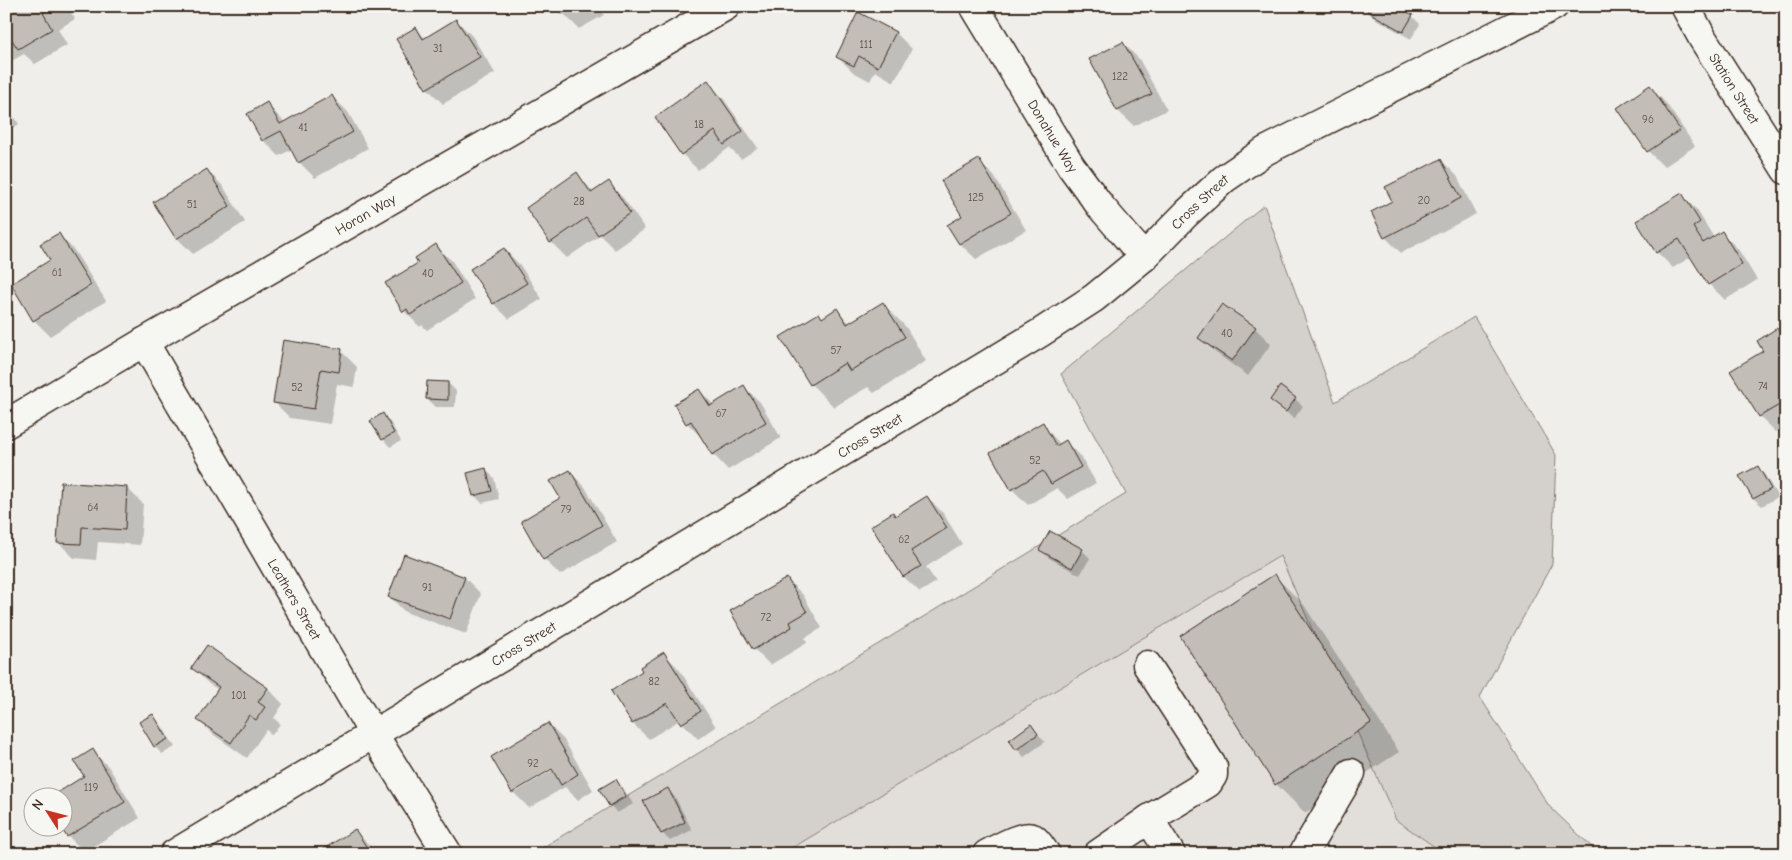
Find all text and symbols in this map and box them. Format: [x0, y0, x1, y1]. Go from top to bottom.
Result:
house number: 111 [859, 38, 873, 51]
house number: 31 [433, 42, 443, 55]
street label: Station Street [1705, 50, 1764, 128]
house number: 122 [1112, 70, 1128, 83]
street label: Donahue Way [1024, 96, 1082, 176]
house number: 96 [1642, 113, 1654, 126]
house number: 18 [694, 118, 704, 131]
house number: 41 [298, 121, 308, 134]
street label: Cross Street [1167, 170, 1232, 233]
street label: Horan Way [332, 190, 399, 238]
house number: 125 [968, 191, 984, 204]
house number: 20 [1418, 194, 1430, 207]
house number: 28 [573, 195, 585, 208]
house number: 51 [187, 198, 197, 211]
house number: 61 [52, 266, 62, 279]
house number: 40 [422, 267, 434, 280]
house number: 40 [1221, 327, 1233, 340]
house number: 57 [830, 344, 842, 357]
house number: 74 [1758, 380, 1768, 393]
house number: 52 [291, 381, 303, 394]
house number: 67 [715, 407, 727, 420]
street label: Cross Street [834, 409, 906, 461]
house number: 52 [1029, 454, 1041, 467]
house number: 64 [87, 501, 99, 514]
house number: 79 [560, 503, 572, 516]
house number: 62 [898, 533, 910, 546]
street label: Leathers Street [264, 556, 325, 643]
house number: 91 [422, 581, 432, 594]
house number: 72 [761, 611, 772, 624]
street label: Cross Street [488, 617, 560, 670]
house number: 82 [648, 675, 660, 688]
house number: 101 [231, 689, 247, 702]
house number: 92 [527, 757, 539, 770]
house number: 119 [84, 781, 98, 794]
north arrow [22, 788, 72, 838]
text: N [28, 796, 47, 813]

